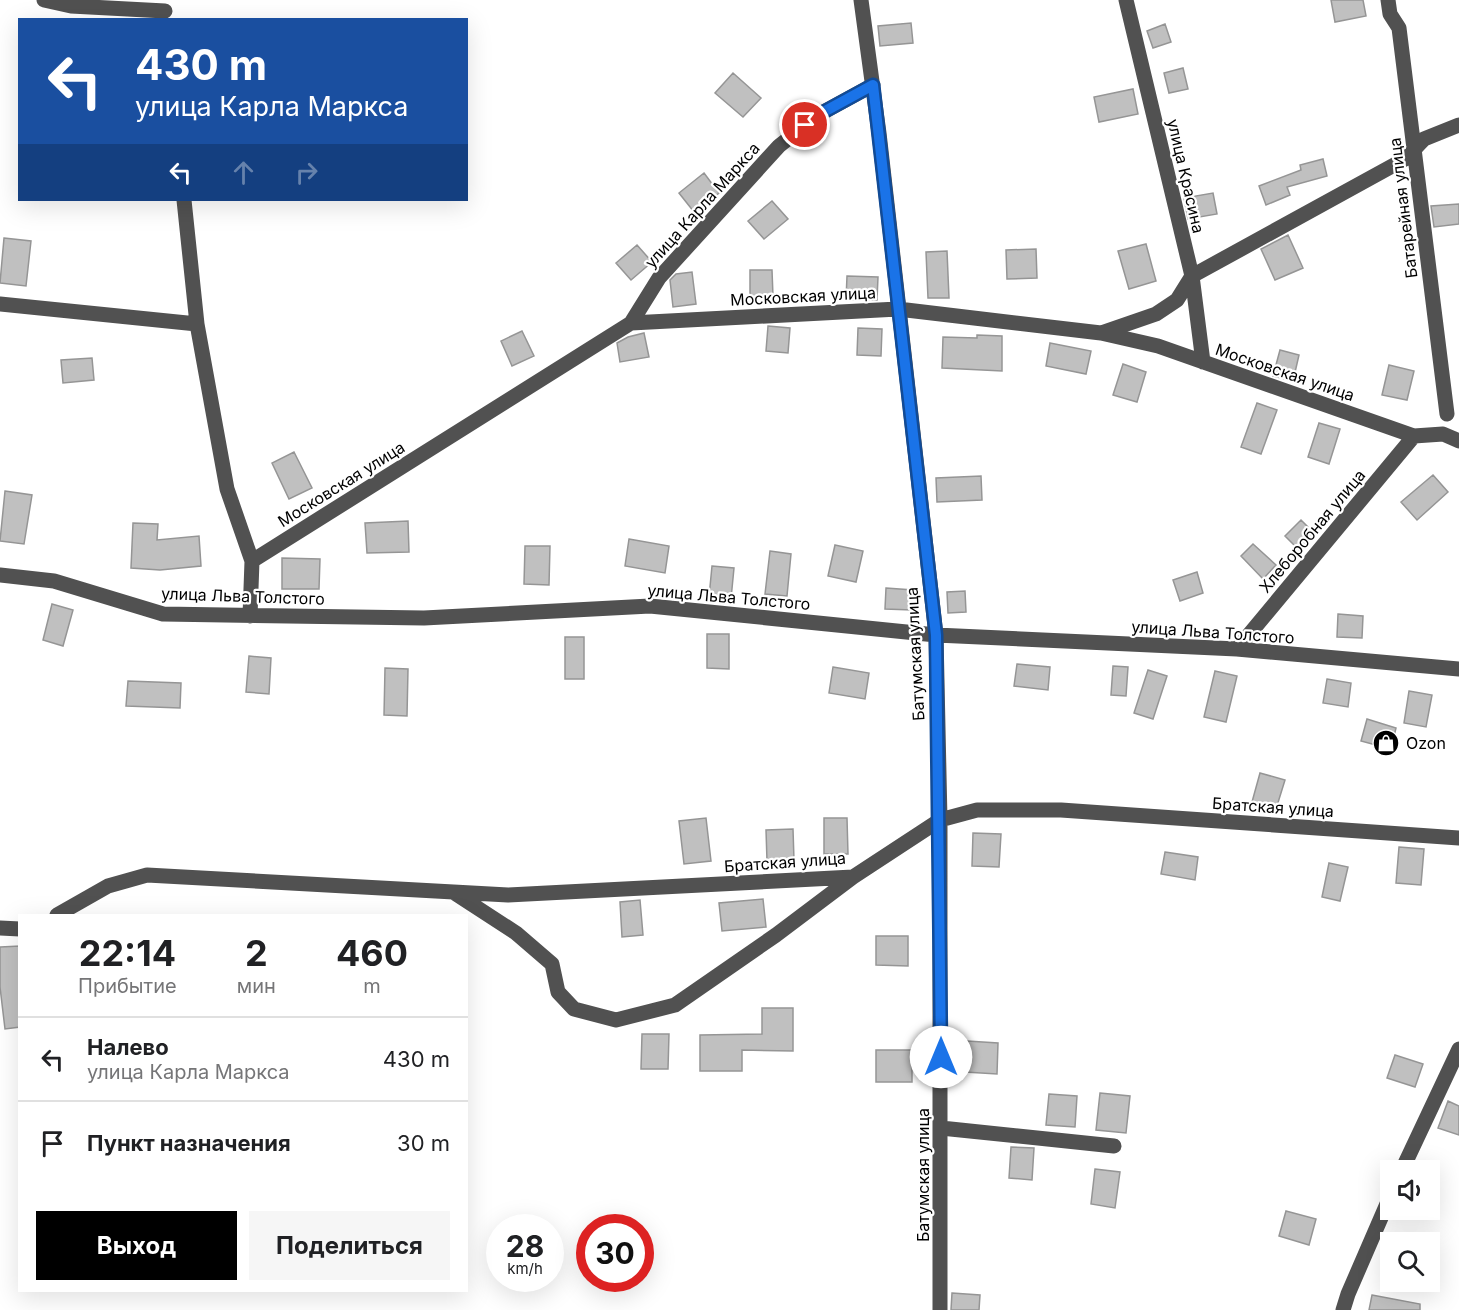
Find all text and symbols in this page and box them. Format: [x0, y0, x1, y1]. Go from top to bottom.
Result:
text: 430 m [135, 39, 267, 90]
icon: left [36, 42, 114, 120]
text: улица Карла Маркса [135, 90, 408, 123]
pin [779, 99, 830, 150]
icon: arrive [788, 108, 821, 141]
street label: улица Красина [1163, 117, 1209, 235]
street label: Батарейная улица [1384, 136, 1422, 280]
street label: улица Карла Маркса [640, 138, 764, 272]
icon: left [164, 156, 197, 189]
icon: ahead [227, 156, 260, 189]
icon: right [290, 156, 323, 189]
street label: Московская улица [730, 282, 876, 310]
street label: Московская улица [1213, 339, 1357, 405]
street label: Московская улица [274, 437, 408, 531]
street label: Хлеборобная улица [1255, 465, 1369, 597]
street label: улица Льва Толстого [647, 580, 811, 614]
street label: улица Льва Толстого [161, 583, 325, 609]
street label: Батумская улица [902, 587, 928, 721]
street label: улица Льва Толстого [1131, 616, 1295, 648]
shop icon: Ozon [1371, 728, 1401, 758]
place label: Ozon [1406, 733, 1446, 753]
street label: Братская улица [1211, 793, 1335, 821]
street label: Братская улица [723, 848, 847, 876]
text: 22:14 [79, 931, 176, 975]
text: 2 [245, 931, 268, 975]
text: 460 [336, 931, 408, 975]
text: Прибытие [78, 974, 177, 998]
text: мин [237, 974, 276, 998]
text: m [363, 974, 381, 998]
position arrow [909, 1025, 973, 1089]
text: Налево [87, 1034, 169, 1060]
icon: left [36, 1043, 69, 1076]
text: 430 m [383, 1046, 450, 1072]
text: улица Карла Маркса [87, 1060, 290, 1084]
street label: Батумская улица [913, 1108, 933, 1242]
icon: arrive [36, 1127, 69, 1160]
text: Пункт назначения [87, 1130, 291, 1156]
text: 30 m [397, 1130, 450, 1156]
map controls [1380, 1160, 1440, 1292]
button: sound [1380, 1160, 1440, 1220]
button: Выход [36, 1211, 237, 1280]
button: Поделиться [249, 1211, 450, 1280]
speed limit sign: 30 [576, 1214, 654, 1292]
text: 28 [506, 1228, 544, 1264]
button: search [1380, 1232, 1440, 1292]
text: km/h [507, 1259, 543, 1278]

